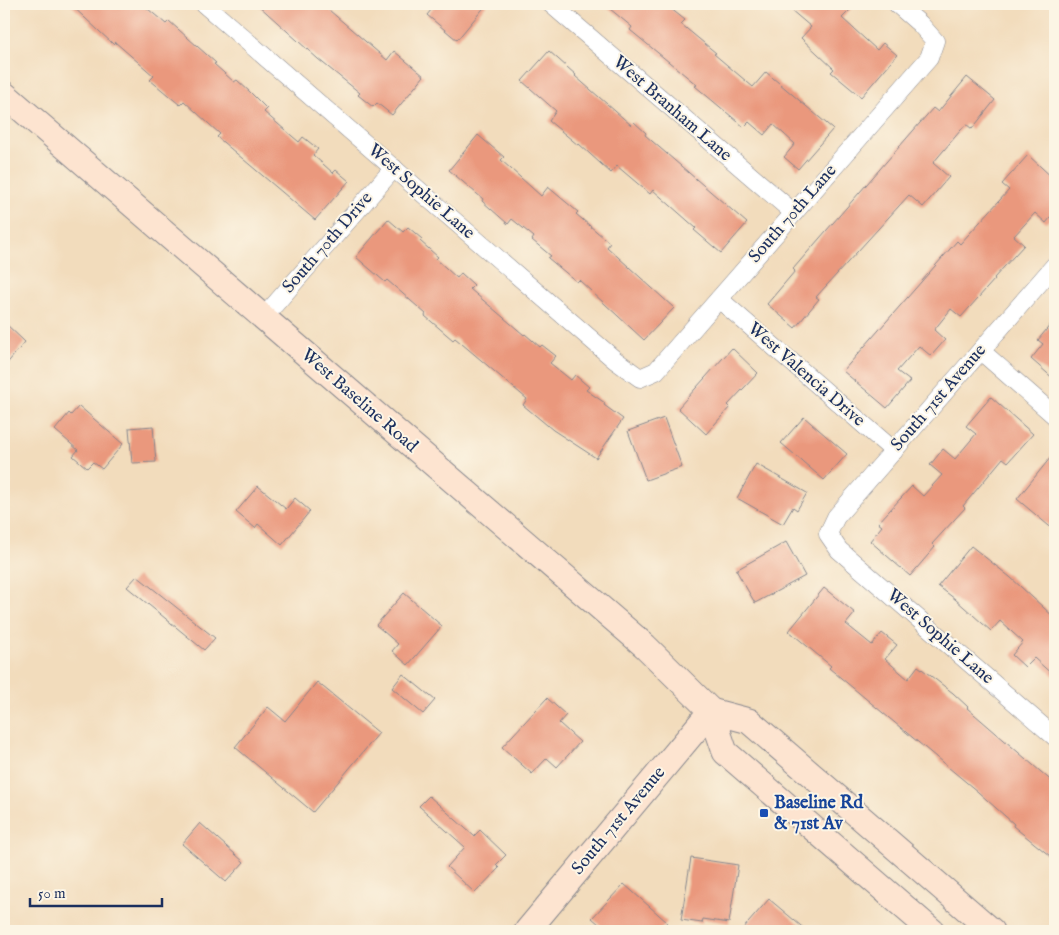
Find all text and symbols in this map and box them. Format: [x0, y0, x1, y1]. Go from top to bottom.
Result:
street label: West Branham Lane [608, 51, 736, 167]
street label: West Sophie Lane [363, 139, 479, 245]
street label: South 70th Lane [744, 160, 842, 268]
street label: South 70th Drive [278, 188, 378, 298]
street label: West Valencia Drive [743, 318, 869, 432]
street label: South 71st Avenue [886, 340, 992, 456]
street label: West Baseline Road [296, 344, 422, 458]
street label: West Sophie Lane [882, 584, 998, 690]
street label: South 71st Avenue [567, 762, 671, 880]
place label: Baseline Rd & 71st Av [774, 792, 863, 836]
marker: Baseline Rd & 71st Av [758, 807, 770, 819]
scale bar [30, 875, 162, 907]
text: 50 m [38, 884, 66, 903]

